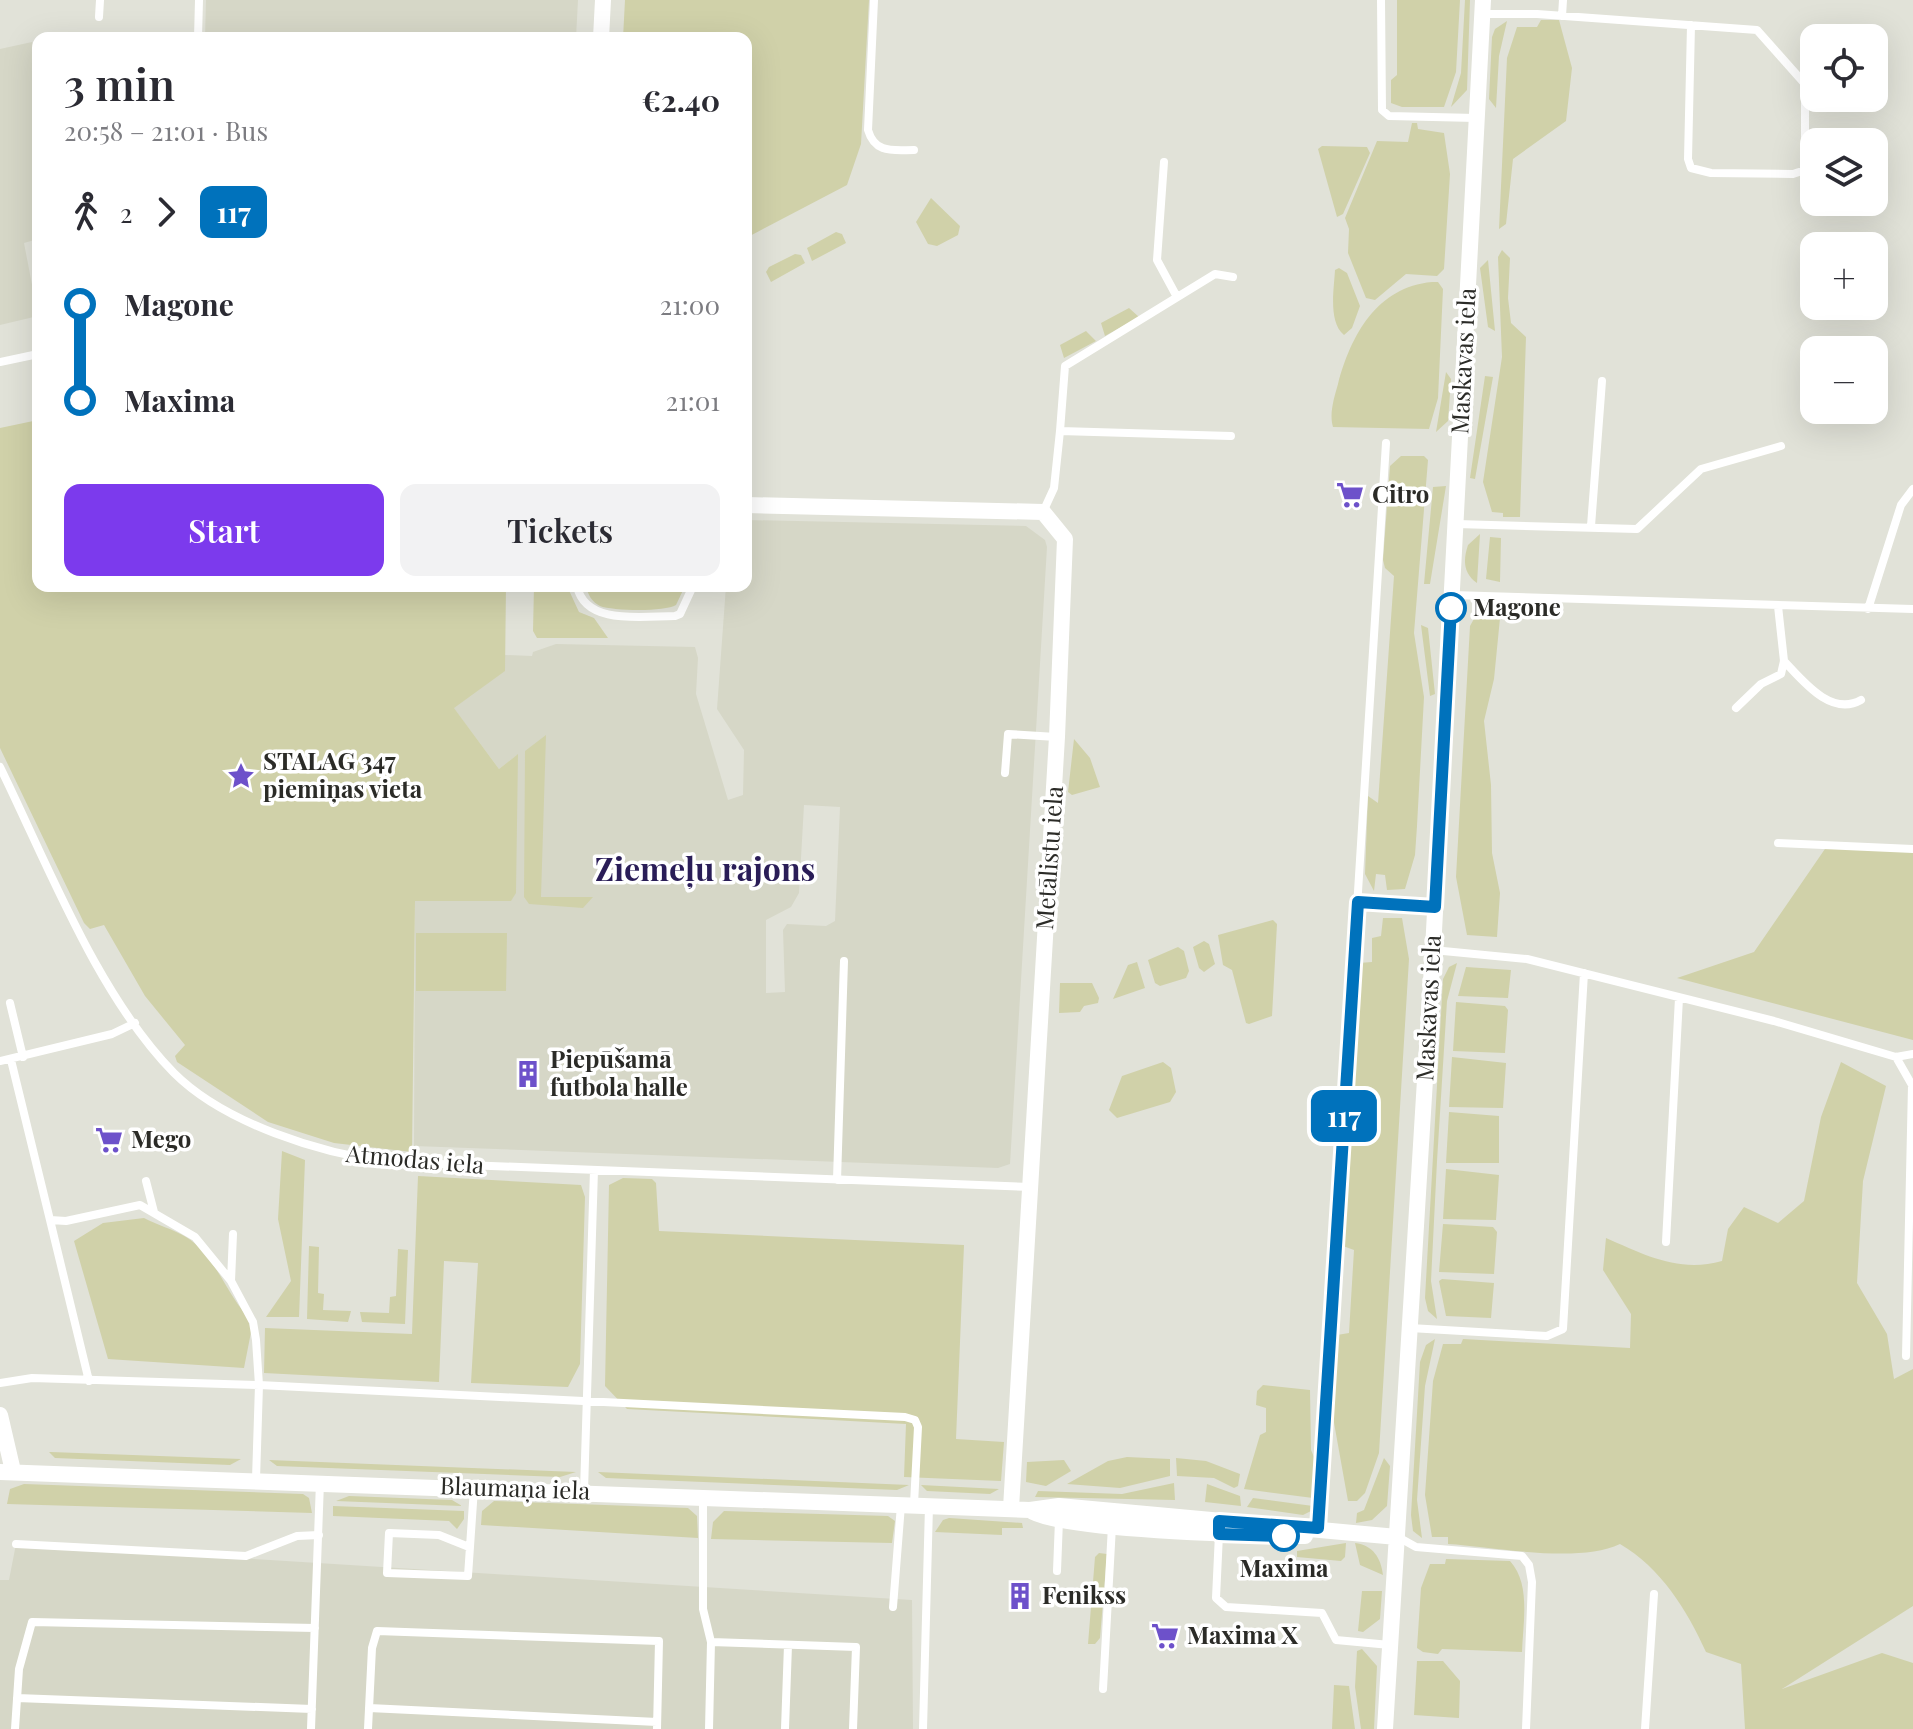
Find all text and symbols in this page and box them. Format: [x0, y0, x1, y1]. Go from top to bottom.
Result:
map controls [1800, 24, 1888, 424]
button: locate [1800, 24, 1888, 112]
text: 3 min [64, 53, 175, 112]
text: €2.40 [642, 80, 720, 120]
text: 20:58 – 21:01 · Bus [64, 113, 268, 148]
button: layers [1800, 128, 1888, 216]
icon: walk [64, 190, 108, 234]
icon: forward [144, 190, 188, 234]
text: 117 [216, 193, 251, 230]
text: 2 [120, 195, 132, 230]
button: + [1800, 232, 1888, 320]
text: Magone [124, 284, 234, 324]
text: 21:00 [660, 287, 720, 322]
street label: Maskavas iela [1442, 287, 1482, 435]
button: − [1800, 336, 1888, 424]
text: Maxima [124, 380, 235, 420]
text: 21:01 [666, 383, 720, 418]
place label: Citro [1372, 477, 1429, 509]
supermarket icon: Citro [1335, 480, 1365, 510]
button: Start [64, 484, 384, 576]
button: Tickets [400, 484, 720, 576]
place label: Magone [1473, 590, 1561, 622]
marker: Magone [1436, 593, 1466, 623]
place label: STALAG 347 piemiņas vieta [263, 744, 423, 804]
place icon: STALAG 347 piemiņas vieta [226, 761, 256, 791]
street label: Metālistu iela [1027, 785, 1069, 931]
district label: Ziemeļu rajons [595, 846, 815, 889]
street label: Maskavas iela [1407, 934, 1447, 1082]
place label: Piepūšamā futbola halle [550, 1042, 688, 1102]
building icon: Piepūšamā futbola halle [513, 1059, 543, 1089]
line badge: 117 [1298, 1090, 1390, 1142]
text: 117 [1327, 1097, 1361, 1134]
place label: Mego [131, 1122, 191, 1154]
supermarket icon: Mego [94, 1125, 124, 1155]
street label: Atmodas iela [344, 1136, 486, 1180]
street label: Blaumaņa iela [439, 1468, 591, 1506]
marker: Maxima [1269, 1521, 1299, 1551]
place label: Maxima [1239, 1551, 1329, 1583]
place label: Fenikss [1042, 1578, 1126, 1610]
building icon: Fenikss [1005, 1581, 1035, 1611]
place label: Maxima X [1187, 1618, 1298, 1650]
supermarket icon: Maxima X [1150, 1621, 1180, 1651]

